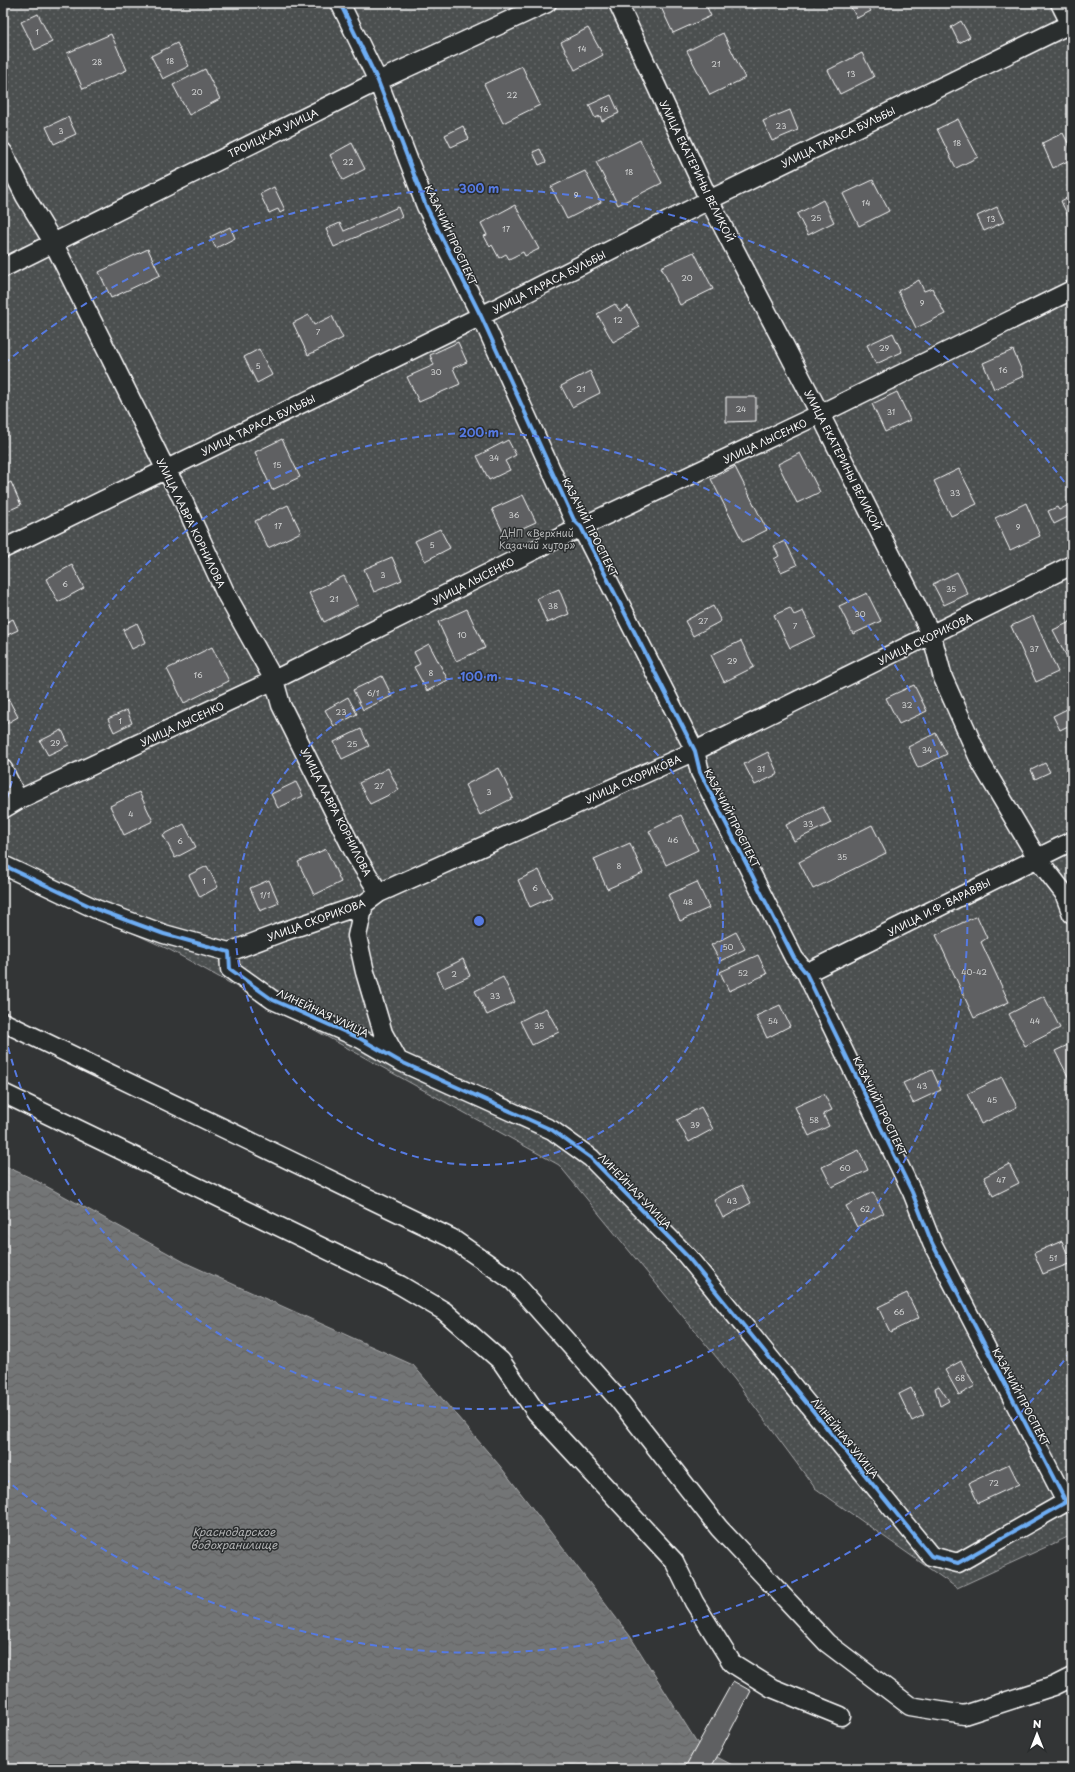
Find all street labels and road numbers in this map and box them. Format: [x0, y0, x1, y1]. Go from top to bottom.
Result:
street label: УЛИЦА ЕКАТЕРИНЫ ВЕЛИКОЙ [657, 97, 738, 244]
street label: УЛИЦА ТАРАСА БУЛЬБЫ [778, 102, 897, 171]
street label: ТРОИЦКАЯ УЛИЦА [225, 104, 321, 161]
street label: КАЗАЧИЙ ПРОСПЕКТ [422, 182, 481, 288]
street label: УЛИЦА ТАРАСА БУЛЬБЫ [490, 246, 608, 317]
street label: УЛИЦА ЕКАТЕРИНЫ ВЕЛИКОЙ [801, 387, 886, 533]
street label: УЛИЦА ТАРАСА БУЛЬБЫ [198, 390, 317, 459]
street label: УЛИЦА ЛЫСЕНКО [721, 415, 809, 467]
street label: УЛИЦА ЛАВРА КОРНИЛОВА [154, 456, 229, 590]
street label: КАЗАЧИЙ ПРОСПЕКТ [559, 475, 622, 579]
street label: УЛИЦА ЛЫСЕНКО [429, 553, 517, 608]
street label: УЛИЦА СКОРИКОВА [875, 609, 975, 668]
street label: УЛИЦА ЛЫСЕНКО [138, 698, 226, 750]
street label: УЛИЦА ЛАВРА КОРНИЛОВА [297, 745, 375, 879]
street label: УЛИЦА СКОРИКОВА [582, 751, 683, 806]
street label: КАЗАЧИЙ ПРОСПЕКТ [701, 766, 764, 870]
street label: УЛИЦА И.Ф. ВАРАВВЫ [885, 874, 993, 939]
street label: УЛИЦА СКОРИКОВА [265, 895, 367, 944]
street label: ЛИНЕЙНАЯ УЛИЦА [275, 985, 372, 1041]
street label: КАЗАЧИЙ ПРОСПЕКТ [850, 1053, 911, 1158]
street label: ЛИНЕЙНАЯ УЛИЦА [595, 1150, 676, 1232]
street label: КАЗАЧИЙ ПРОСПЕКТ [989, 1345, 1054, 1449]
street label: ЛИНЕЙНАЯ УЛИЦА [808, 1394, 883, 1481]

